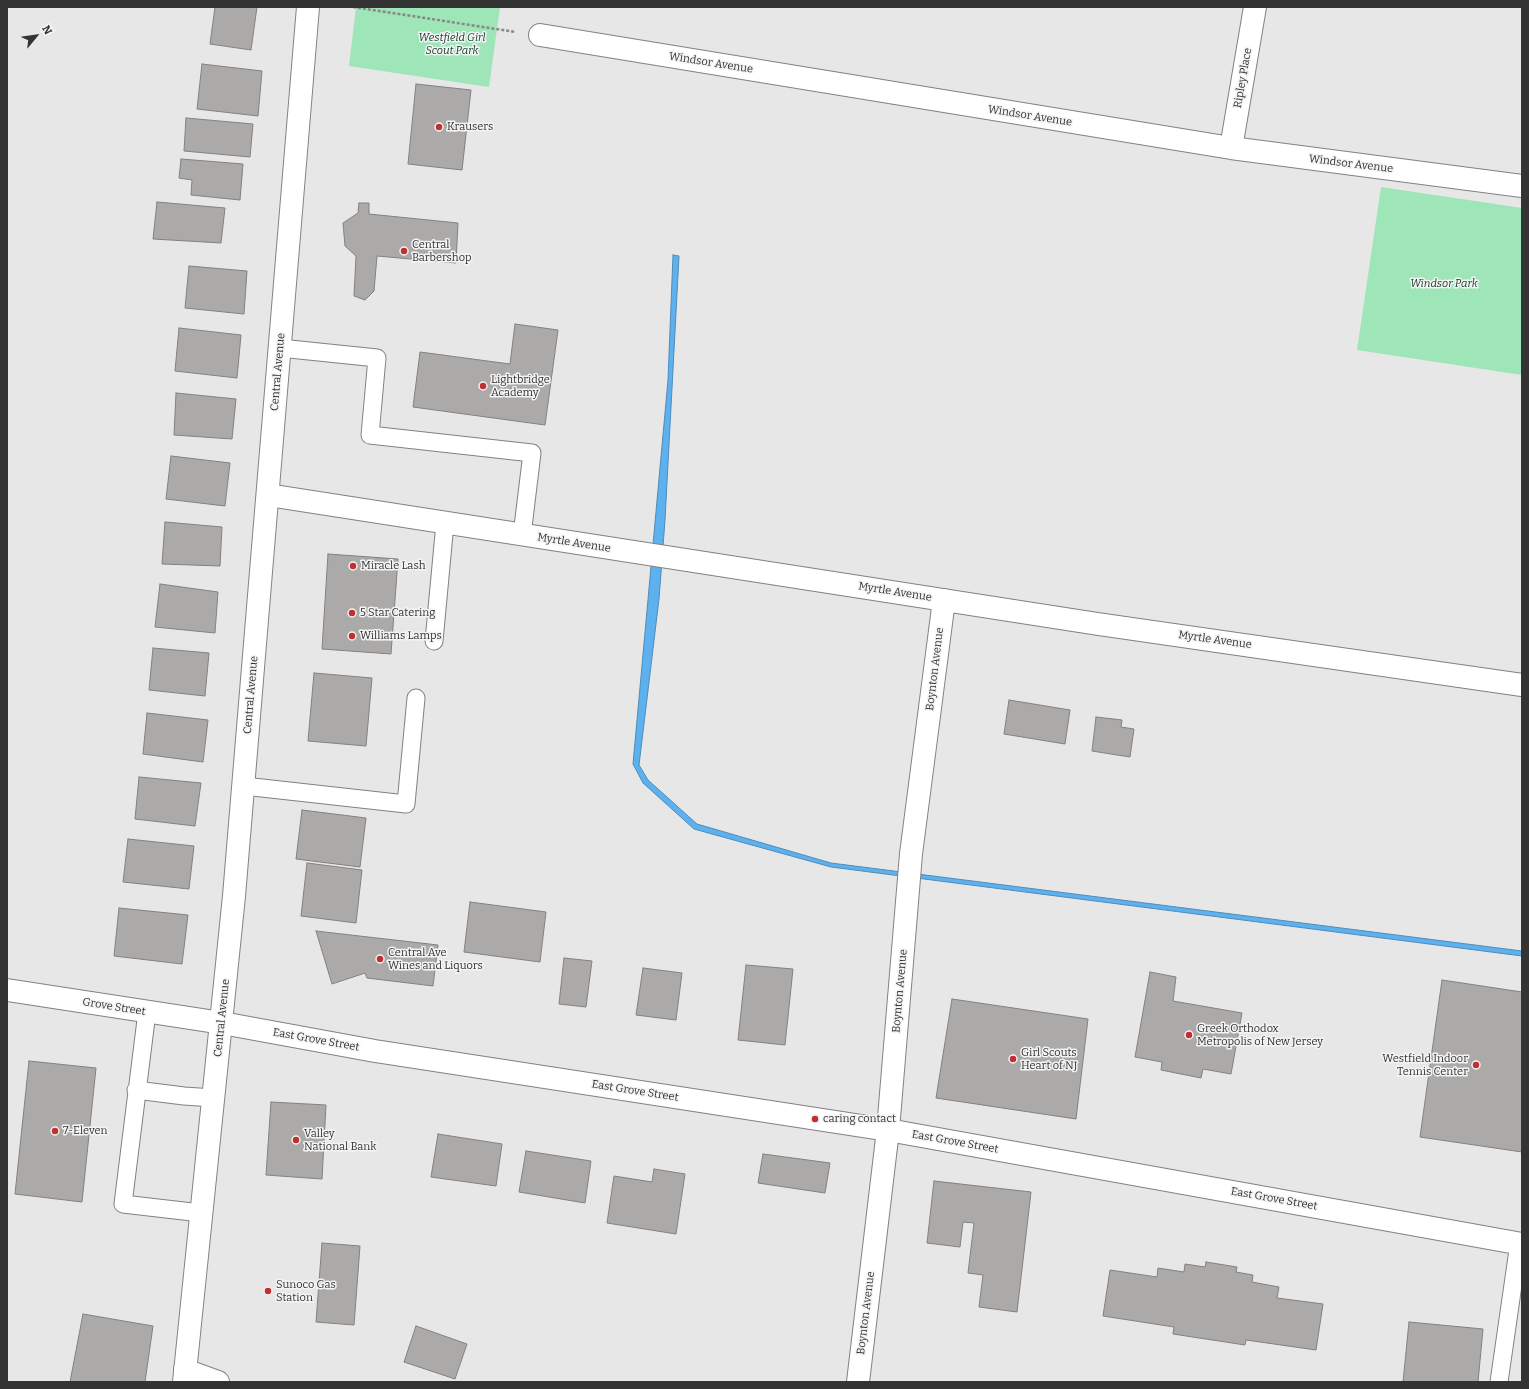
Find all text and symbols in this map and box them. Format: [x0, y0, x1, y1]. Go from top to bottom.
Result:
north arrow [16, 16, 56, 56]
text: N [39, 23, 55, 37]
park label: Westfield Girl Scout Park [419, 31, 485, 57]
street label: Ripley Place [1231, 47, 1255, 109]
street label: Windsor Avenue [668, 50, 754, 76]
street label: Windsor Avenue [987, 103, 1073, 129]
place label: Krausers [447, 120, 493, 134]
marker: Krausers [434, 122, 444, 132]
street label: Windsor Avenue [1308, 152, 1394, 176]
place label: Central Barbershop [412, 238, 472, 264]
marker: Central Barbershop [399, 246, 409, 256]
park label: Windsor Park [1410, 277, 1478, 291]
street label: Central Avenue [268, 332, 288, 412]
place label: Lightbridge Academy [491, 373, 550, 399]
marker: Lightbridge Academy [478, 381, 488, 391]
street label: Myrtle Avenue [536, 531, 612, 555]
place label: Miracle Lash [361, 559, 425, 573]
marker: Miracle Lash [348, 561, 358, 571]
street label: Myrtle Avenue [857, 580, 933, 604]
place label: 5 Star Catering [360, 606, 435, 620]
marker: 5 Star Catering [347, 608, 357, 618]
street label: Boynton Avenue [923, 627, 947, 711]
street label: Myrtle Avenue [1177, 628, 1253, 652]
place label: Williams Lamps [360, 629, 442, 643]
marker: Williams Lamps [347, 631, 357, 641]
street label: Central Avenue [241, 655, 261, 735]
place label: Central Ave Wines and Liquors [388, 946, 483, 972]
street label: Boynton Avenue [890, 949, 910, 1033]
marker: Central Ave Wines and Liquors [375, 954, 385, 964]
street label: Central Avenue [211, 978, 233, 1058]
street label: Grove Street [82, 995, 146, 1019]
place label: Greek Orthodox Metropolis of New Jersey [1197, 1022, 1323, 1048]
street label: East Grove Street [272, 1026, 360, 1054]
marker: Greek Orthodox Metropolis of New Jersey [1184, 1030, 1194, 1040]
place label: Girl Scouts Heart of NJ [1021, 1046, 1077, 1072]
place label: Westfield Indoor Tennis Center [1382, 1052, 1468, 1078]
marker: Girl Scouts Heart of NJ [1008, 1054, 1018, 1064]
marker: Westfield Indoor Tennis Center [1471, 1060, 1481, 1070]
street label: East Grove Street [591, 1078, 679, 1104]
place label: caring contact [823, 1112, 896, 1126]
marker: caring contact [810, 1114, 820, 1124]
place label: 7-Eleven [63, 1124, 107, 1138]
marker: 7-Eleven [50, 1126, 60, 1136]
place label: Valley National Bank [304, 1127, 377, 1153]
street label: East Grove Street [911, 1128, 999, 1156]
marker: Valley National Bank [291, 1135, 301, 1145]
street label: East Grove Street [1230, 1185, 1318, 1213]
street label: Boynton Avenue [854, 1271, 878, 1355]
place label: Sunoco Gas Station [276, 1278, 336, 1304]
marker: Sunoco Gas Station [263, 1286, 273, 1296]

